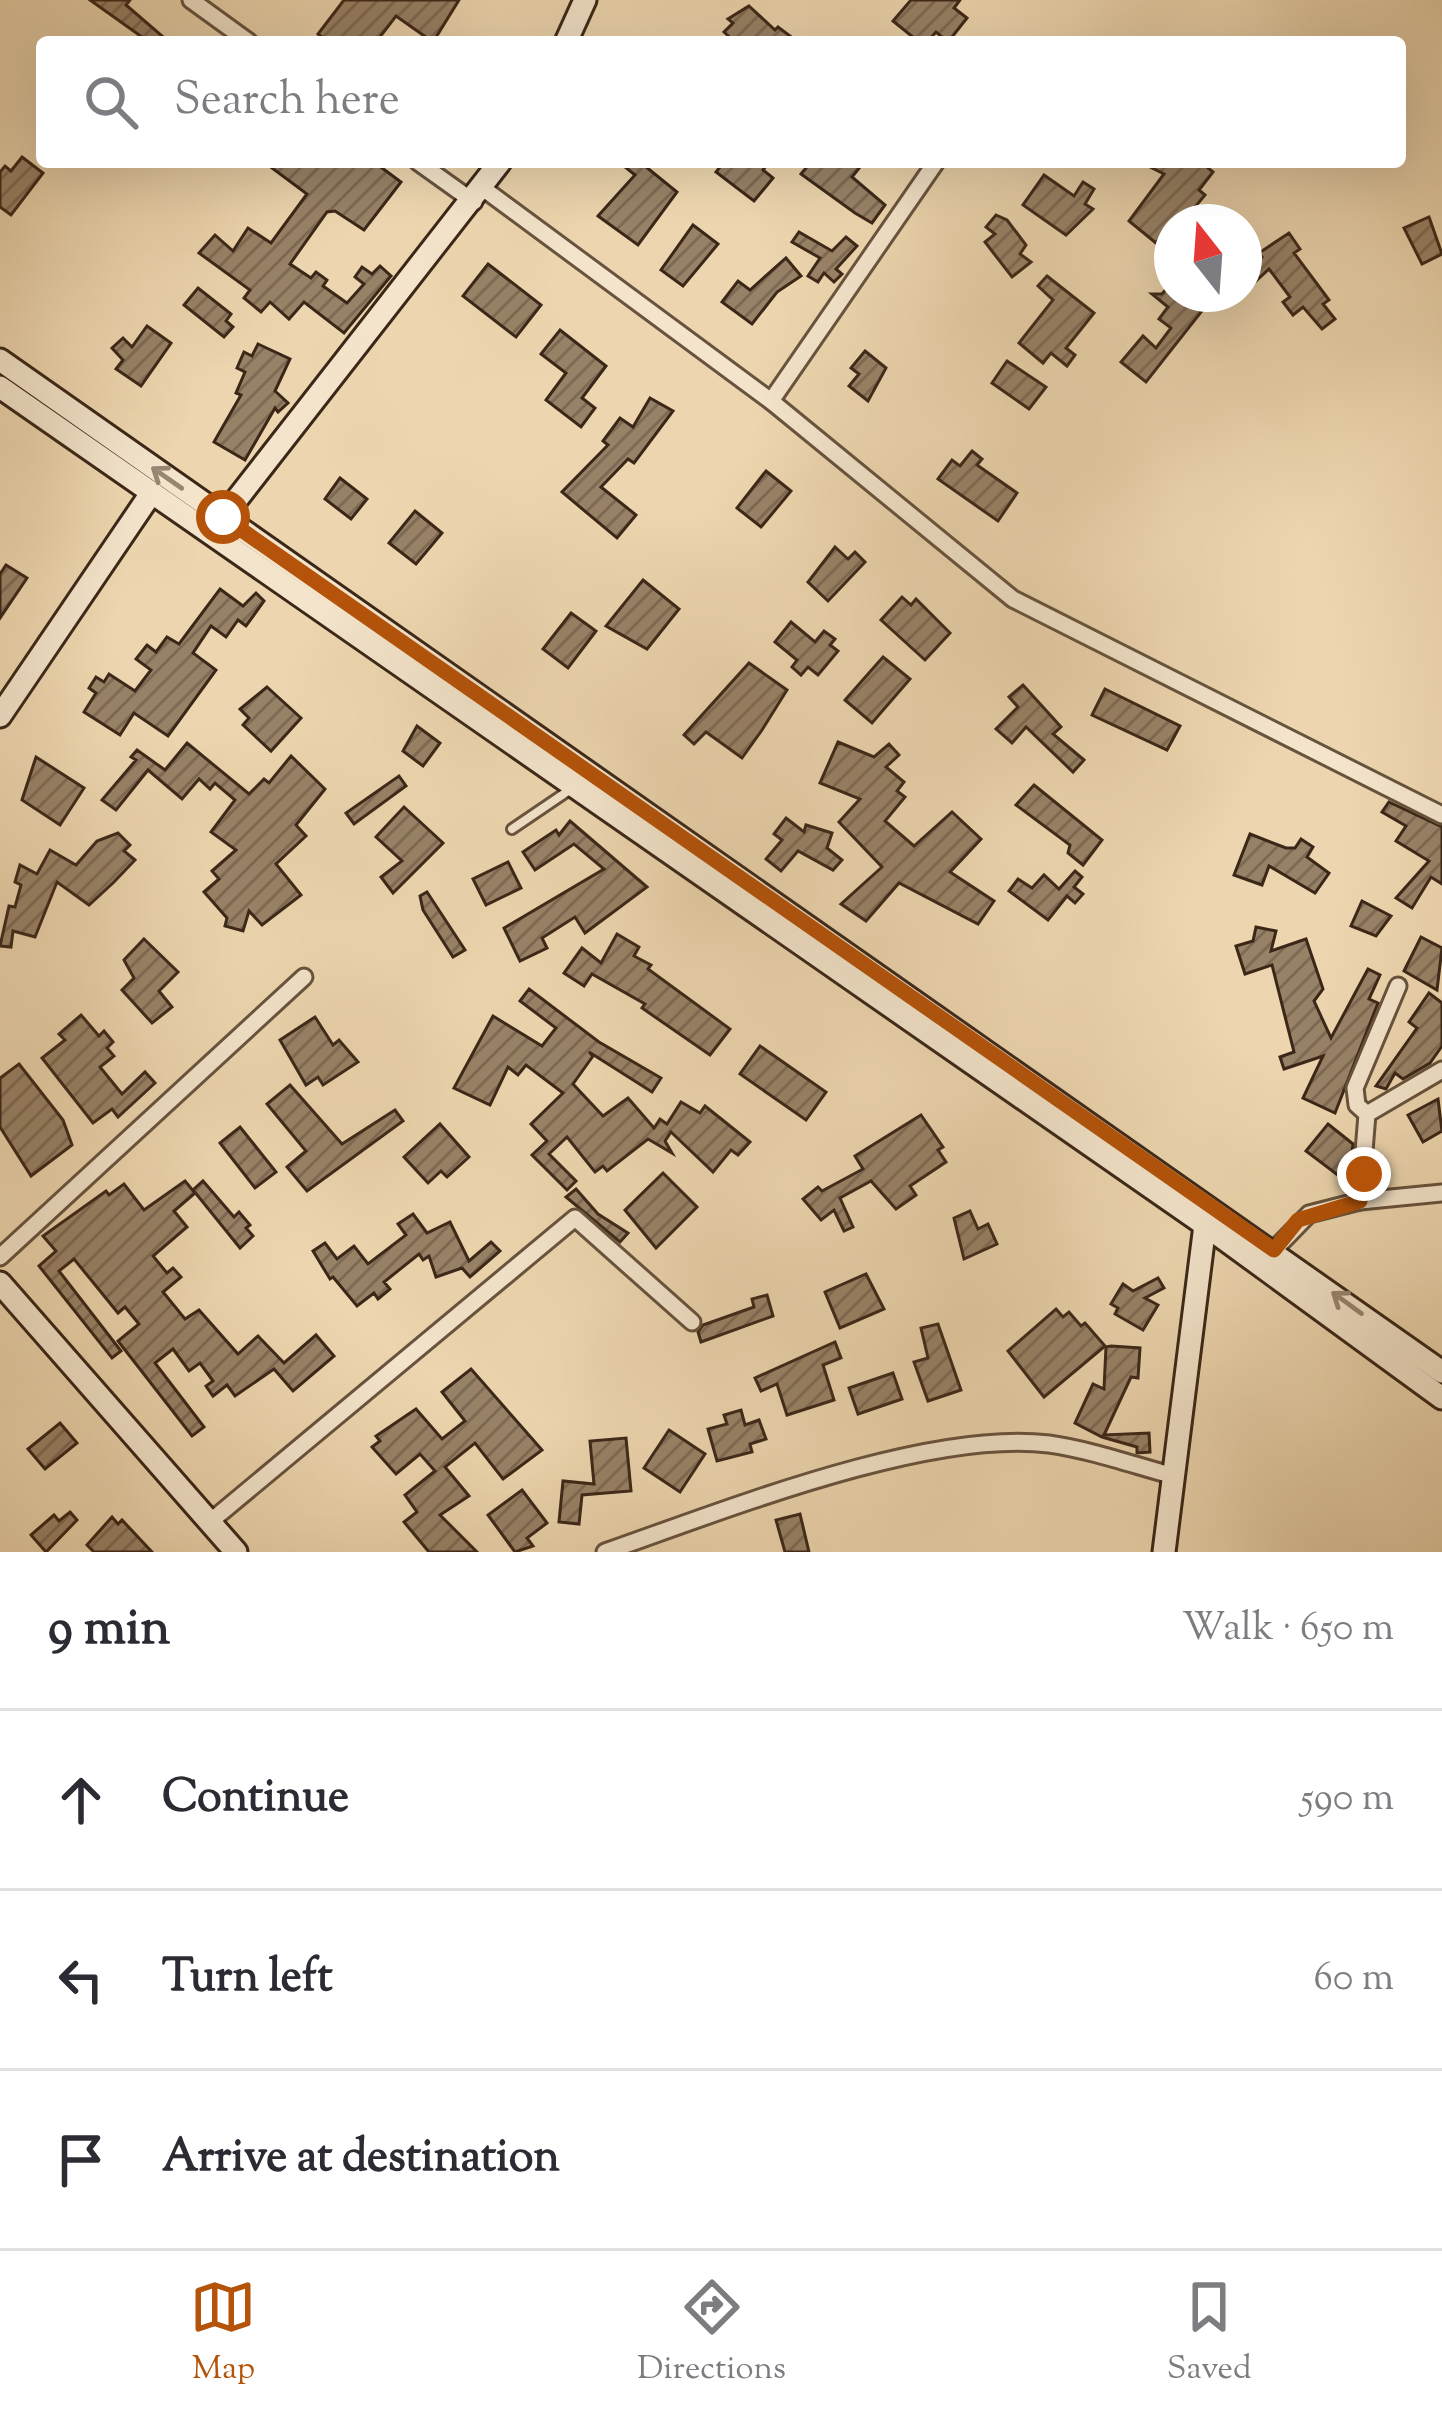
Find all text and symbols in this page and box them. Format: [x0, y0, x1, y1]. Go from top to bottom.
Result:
search box [36, 36, 1406, 168]
icon: search [78, 69, 144, 135]
text: Search here [174, 70, 400, 135]
north arrow [1154, 204, 1262, 312]
one-way arrow [151, 466, 184, 491]
route start [196, 490, 250, 544]
route end [1337, 1147, 1391, 1201]
one-way arrow [1331, 1291, 1364, 1316]
text: 9 min [48, 1594, 170, 1667]
text: Walk · 650 m [1182, 1602, 1394, 1658]
icon: ahead [48, 1767, 114, 1833]
text: Continue [162, 1767, 349, 1832]
text: 590 m [1301, 1772, 1394, 1828]
icon: left [48, 1947, 114, 2013]
text: Turn left [162, 1947, 333, 2012]
text: 60 m [1313, 1952, 1394, 2008]
icon: arrive [48, 2127, 114, 2193]
text: Arrive at destination [162, 2127, 560, 2192]
tab: Map [190, 2274, 256, 2394]
tab: Directions [637, 2274, 786, 2394]
tab: Saved [1167, 2274, 1252, 2394]

